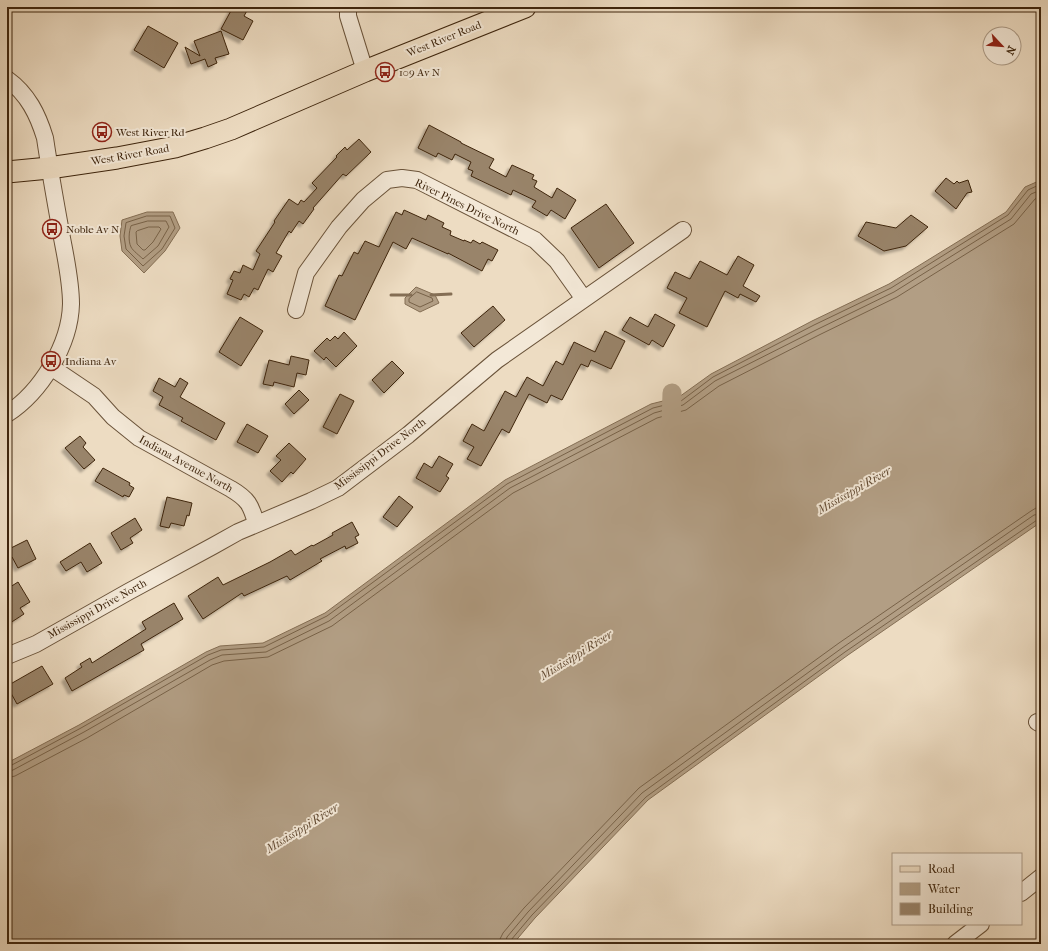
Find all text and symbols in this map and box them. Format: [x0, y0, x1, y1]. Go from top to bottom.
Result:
street label: West River Road [404, 18, 484, 60]
north arrow [982, 26, 1022, 66]
text: N [1003, 44, 1018, 57]
bus stop icon: 109 Av N [374, 61, 396, 83]
place label: 109 Av N [399, 66, 441, 79]
bus stop icon: West River Rd [91, 121, 113, 143]
place label: West River Rd [115, 126, 186, 139]
street label: West River Road [89, 142, 171, 168]
street label: River Pines Drive North [413, 176, 522, 238]
bus stop icon: Noble Av N [41, 218, 63, 240]
place label: Noble Av N [66, 223, 120, 236]
bus stop icon: Indiana Av [40, 350, 62, 372]
place label: Indiana Av [65, 355, 117, 368]
street label: Mississippi Drive North [332, 415, 429, 493]
street label: Indiana Avenue North [137, 433, 236, 496]
water label: Mississippi River [814, 462, 895, 517]
street label: Mississippi Drive North [45, 576, 150, 642]
water label: Mississippi River [536, 626, 616, 683]
water label: Mississippi River [262, 799, 342, 856]
legend [892, 853, 1022, 925]
text: Road [928, 862, 955, 876]
text: Water [927, 882, 961, 896]
text: Building [928, 902, 973, 916]

